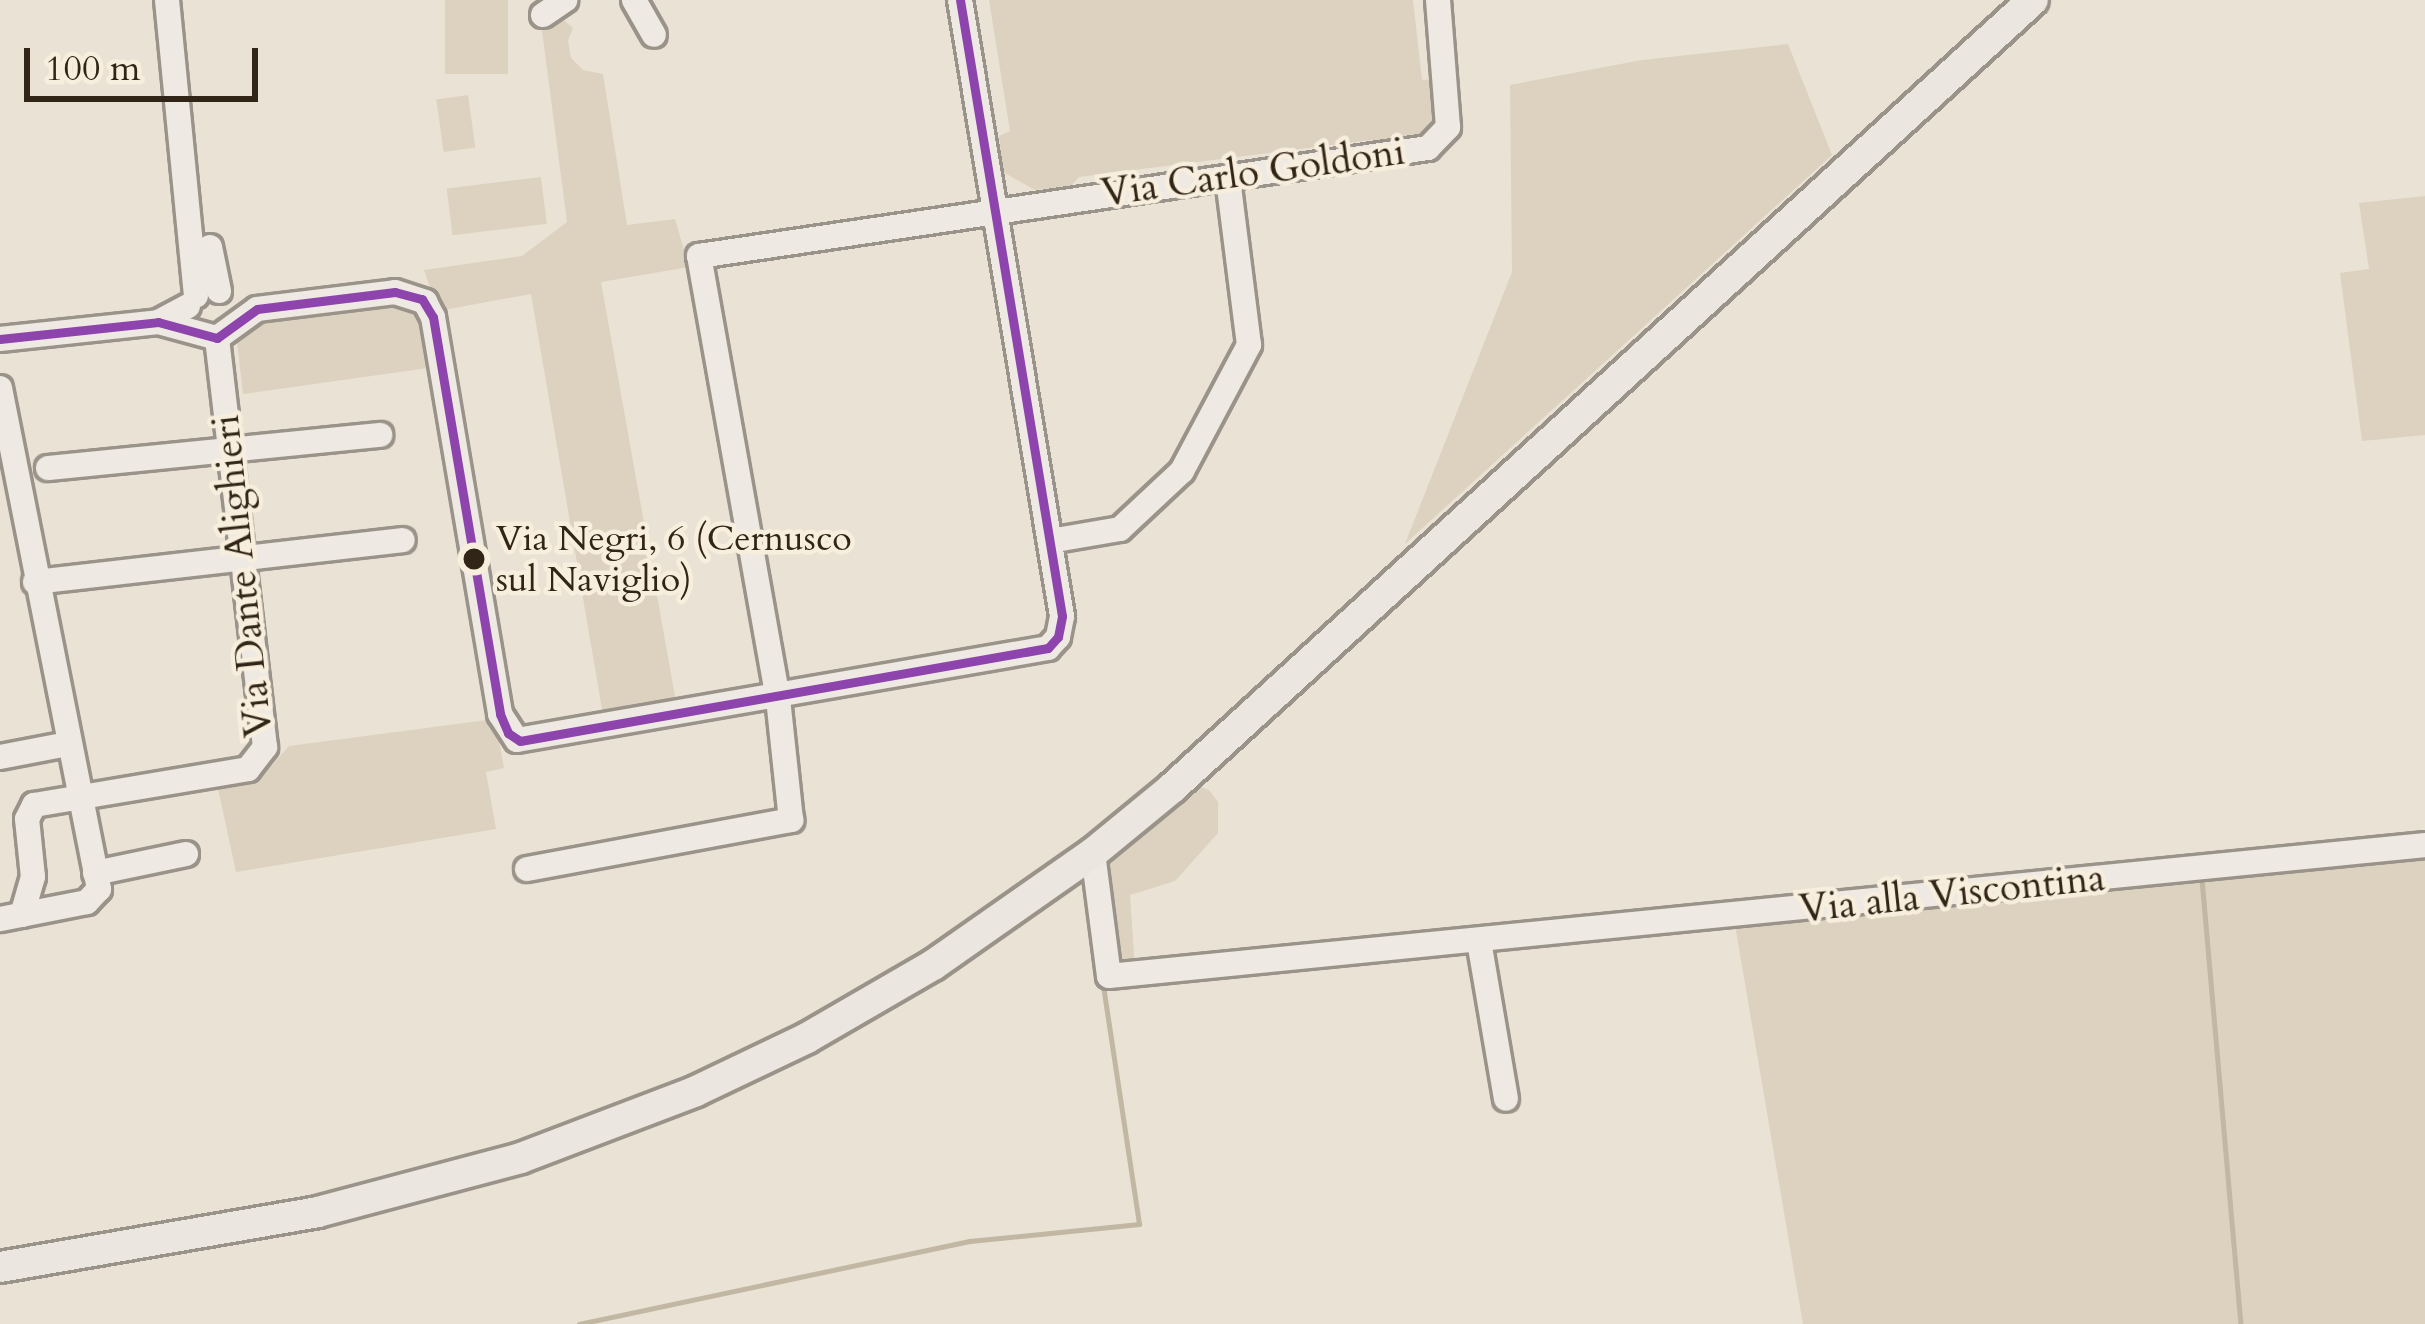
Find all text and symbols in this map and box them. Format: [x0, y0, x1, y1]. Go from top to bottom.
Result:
scale bar [30, 24, 264, 98]
text: 100 m [45, 44, 140, 93]
street label: Via Carlo Goldoni [1098, 129, 1408, 217]
street label: Via Dante Alighieri [203, 412, 283, 740]
place label: Via Negri, 6 (Cernusco sul Naviglio) [496, 516, 852, 601]
marker: Via Negri, 6 (Cernusco sul Naviglio) [463, 548, 485, 570]
street label: Via alla Viscontina [1797, 855, 2107, 933]

